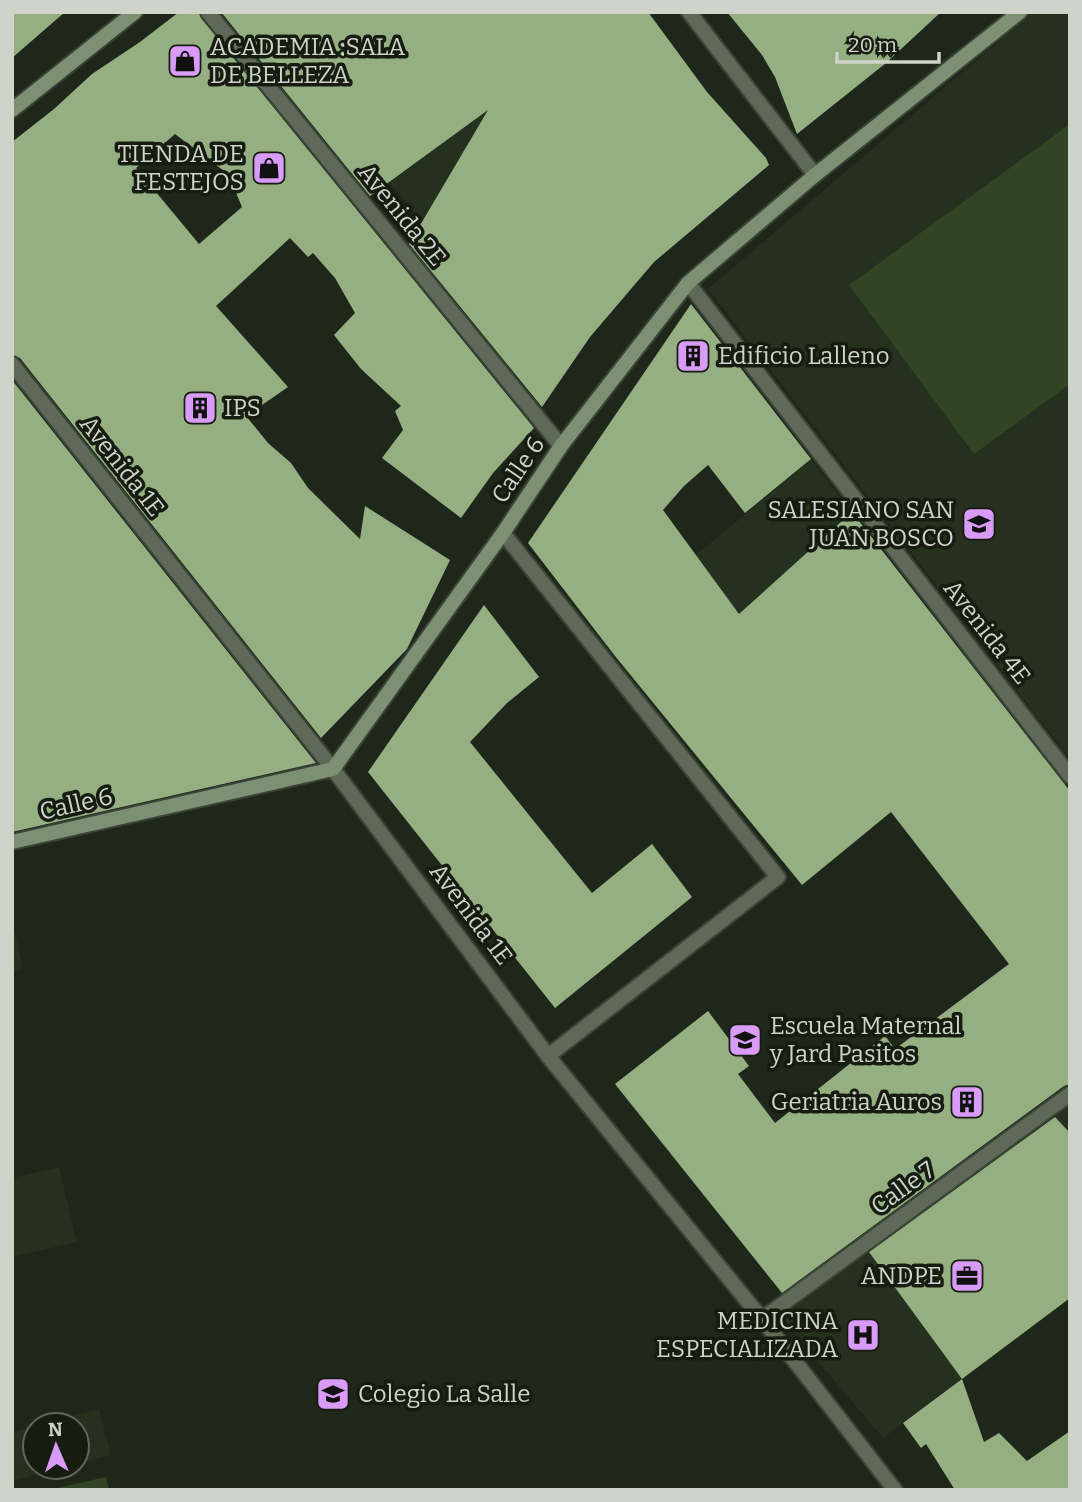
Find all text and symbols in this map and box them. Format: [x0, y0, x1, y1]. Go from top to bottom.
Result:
scale bar [837, 21, 939, 65]
text: 20 m [848, 32, 897, 58]
place label: ACADEMIA :SALA DE BELLEZA [210, 33, 405, 89]
shop icon: ACADEMIA :SALA DE BELLEZA [166, 42, 204, 80]
place label: TIENDA DE FESTEJOS [118, 140, 244, 196]
shop icon: TIENDA DE FESTEJOS [250, 149, 288, 187]
street label: Avenida 2E [352, 158, 452, 272]
building icon: Edificio Lalleno [674, 337, 712, 375]
place label: Edificio Lalleno [718, 342, 889, 370]
building icon: IPS [181, 389, 219, 427]
place label: IPS [224, 394, 261, 422]
street label: Avenida 1E [74, 410, 170, 522]
street label: Calle 6 [486, 432, 550, 508]
place label: SALESIANO SAN JUAN BOSCO [767, 496, 954, 552]
school or university icon: SALESIANO SAN JUAN BOSCO [960, 505, 998, 543]
street label: Avenida 4E [938, 574, 1036, 690]
street label: Calle 6 [37, 782, 115, 826]
street label: Avenida 1E [424, 858, 518, 970]
place label: Escuela Maternal y Jard Pasitos [769, 1012, 962, 1068]
school or university icon: Escuela Maternal y Jard Pasitos [726, 1021, 764, 1059]
building icon: Geriatria Auros [948, 1083, 986, 1121]
place label: Geriatria Auros [771, 1088, 942, 1116]
street label: Calle 7 [866, 1156, 940, 1220]
office icon: ANDPE [948, 1257, 986, 1295]
place label: ANDPE [861, 1262, 942, 1290]
place label: MEDICINA ESPECIALIZADA [656, 1307, 838, 1363]
hospital icon: MEDICINA ESPECIALIZADA [844, 1316, 882, 1354]
school or university icon: Colegio La Salle [314, 1375, 352, 1413]
place label: Colegio La Salle [358, 1380, 530, 1408]
north arrow [21, 1411, 91, 1481]
text: N [48, 1418, 63, 1441]

